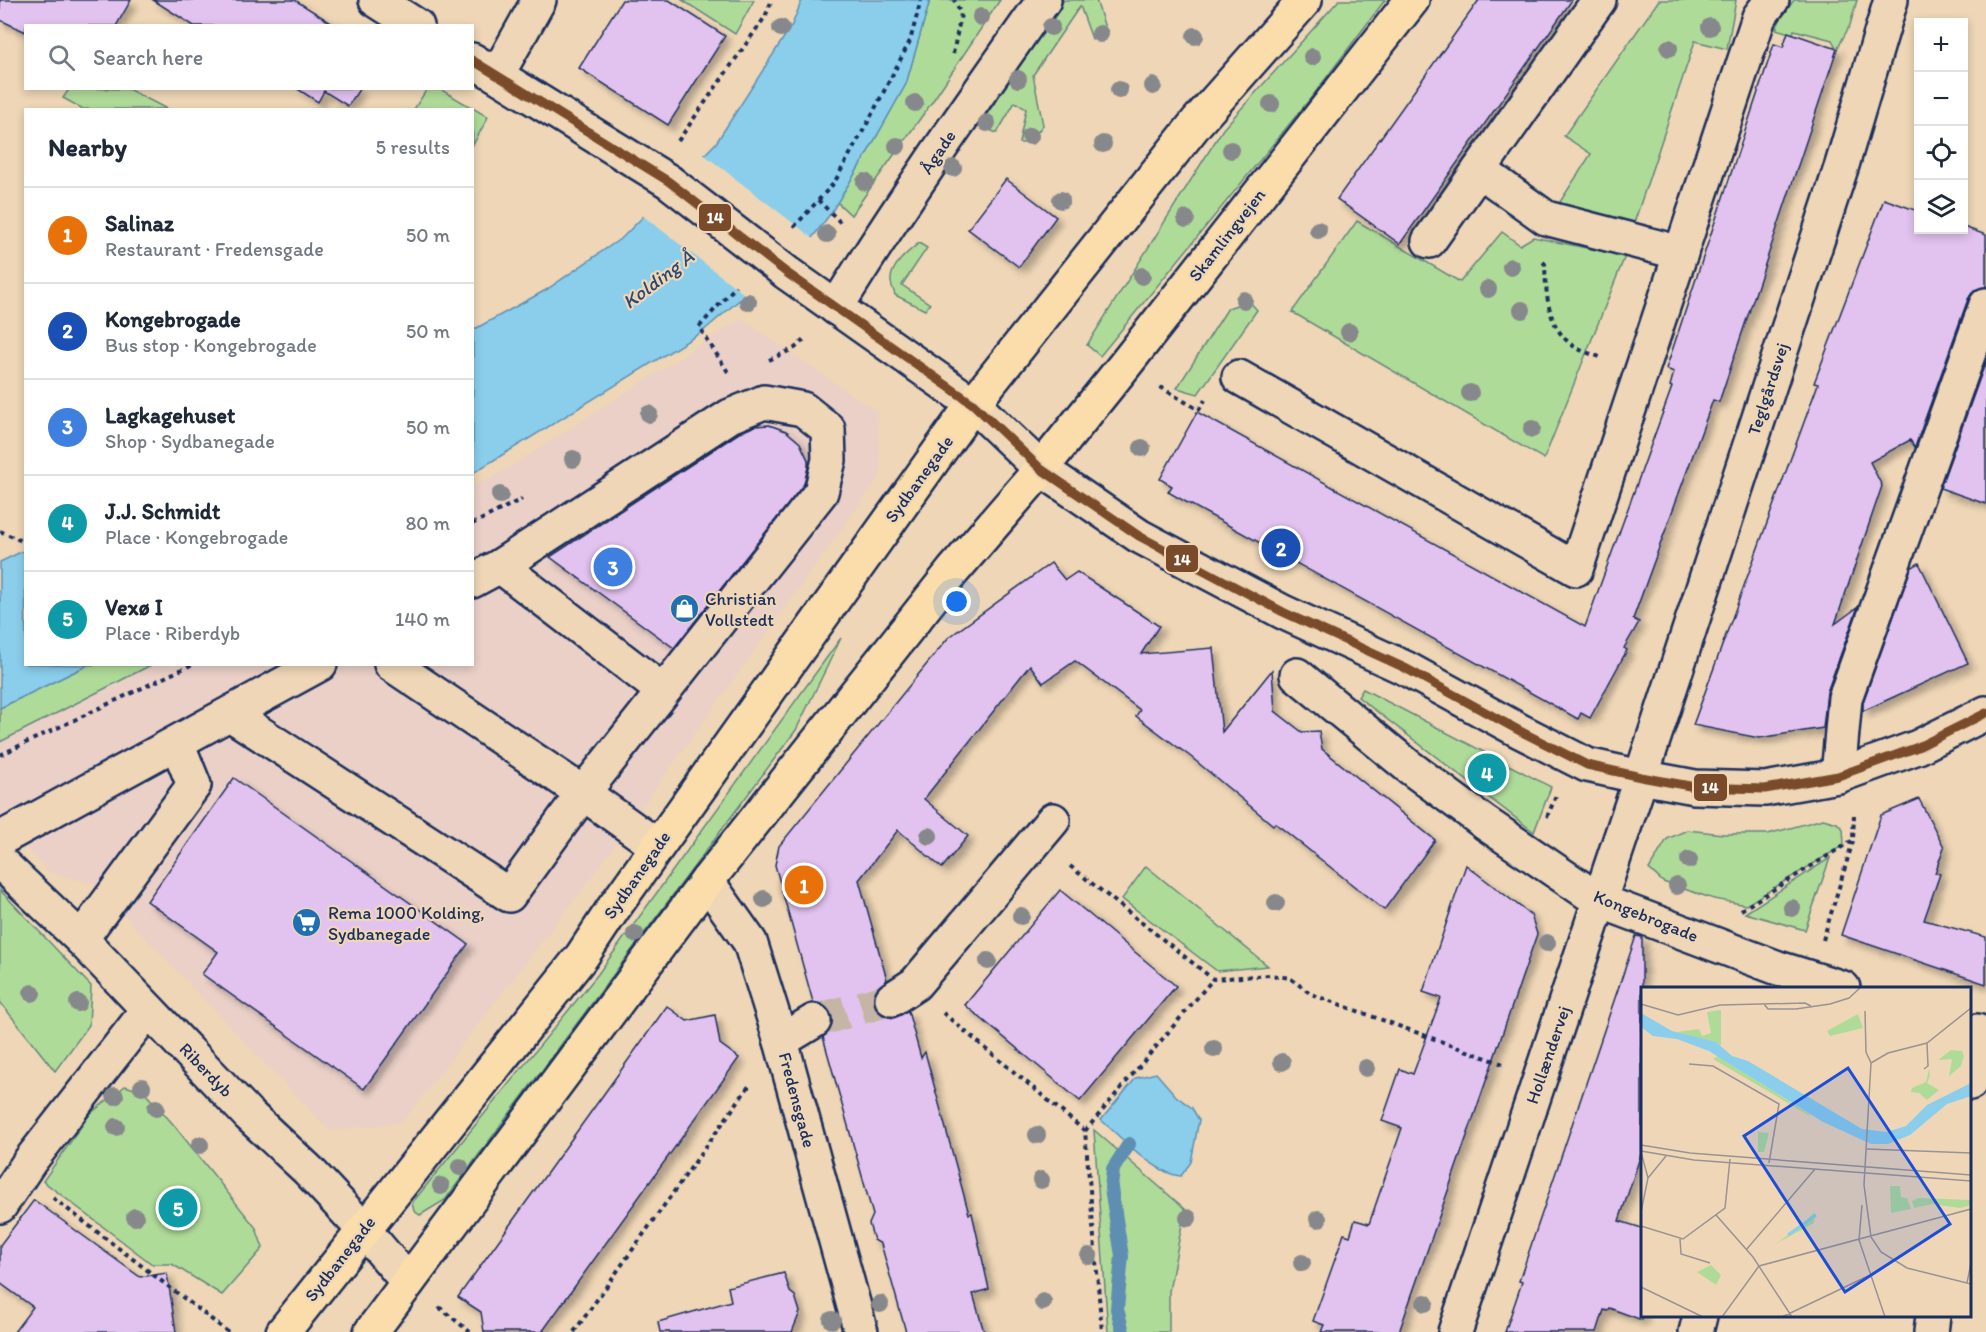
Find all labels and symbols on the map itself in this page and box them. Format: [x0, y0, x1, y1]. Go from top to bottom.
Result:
street label: Ågade [915, 126, 961, 178]
street label: Skamlingvejen [1184, 184, 1270, 286]
line badge: 14 [698, 203, 732, 232]
text: 14 [706, 208, 724, 227]
water label: Kolding Å [618, 244, 699, 314]
street label: Teglgårdsvej [1743, 340, 1793, 438]
street label: Sydbanegade [880, 431, 958, 527]
pin: 2 [1262, 526, 1300, 570]
pin: 3 [594, 544, 632, 590]
line badge: 14 [1165, 544, 1199, 573]
text: 14 [1173, 550, 1191, 569]
your location [942, 587, 971, 616]
place label: Christian Vollstedt [705, 588, 776, 631]
shop icon: Christian Vollstedt [668, 593, 700, 625]
pin: 4 [1468, 750, 1506, 796]
line badge: 14 [1693, 773, 1728, 802]
text: 14 [1701, 778, 1719, 797]
street label: Sydbanegade [599, 827, 675, 923]
pin: 1 [784, 862, 824, 908]
street label: Kongebrogade [1590, 885, 1702, 947]
place label: Rema 1000 Kolding, Sydbanegade [328, 902, 485, 945]
supermarket icon: Rema 1000 Kolding, Sydbanegade [291, 907, 323, 939]
inset map [1641, 987, 1971, 1317]
street label: Hollændervej [1521, 1003, 1575, 1107]
street label: Riberdyb [175, 1038, 237, 1102]
street label: Fredensgade [774, 1050, 820, 1150]
pin: 5 [158, 1186, 198, 1230]
street label: Sydbanegade [300, 1212, 380, 1306]

